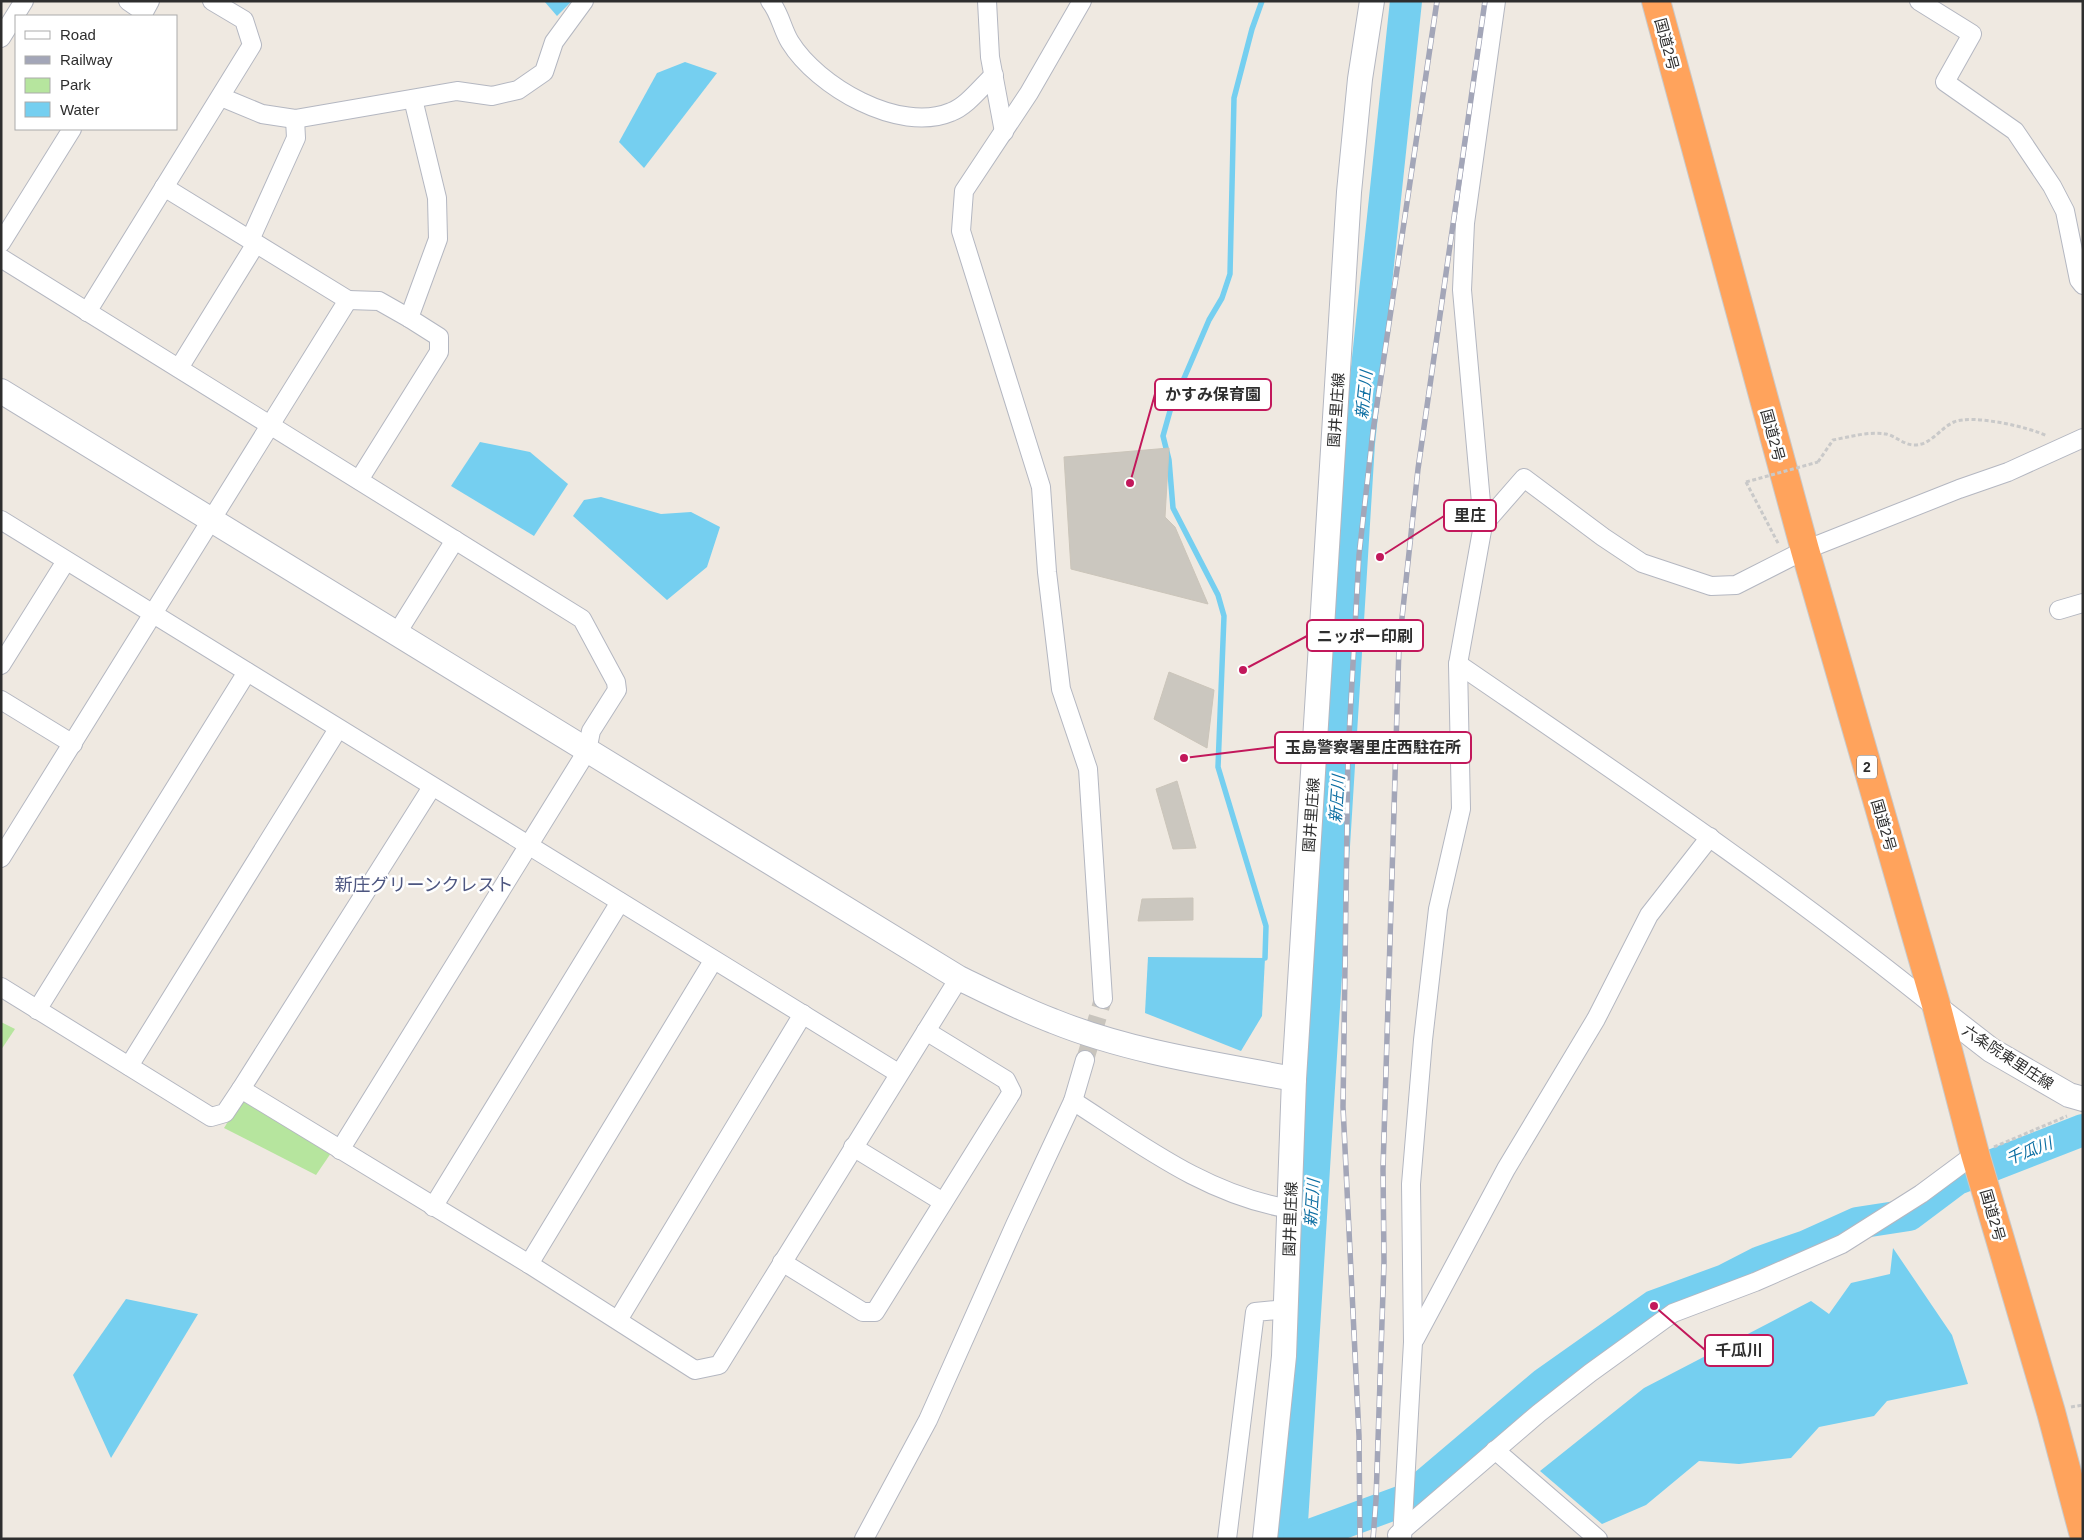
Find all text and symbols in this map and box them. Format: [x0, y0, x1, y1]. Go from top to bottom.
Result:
legend [15, 15, 178, 130]
street label: 国道2号 [1652, 16, 1682, 72]
text: Road [60, 26, 96, 43]
text: Railway [60, 51, 113, 68]
text: Park [60, 76, 91, 93]
text: Water [60, 101, 99, 118]
water label: 新圧川 [1353, 368, 1375, 420]
street label: 園井里庄線 [1325, 372, 1347, 448]
callout: かすみ保育園 [1155, 379, 1271, 410]
text: かすみ保育園 [1165, 386, 1261, 403]
street label: 国道2号 [1758, 407, 1788, 463]
callout: 里庄 [1444, 500, 1496, 531]
text: 里庄 [1454, 507, 1486, 524]
callout: ニッポー印刷 [1307, 620, 1423, 651]
text: ニッポー印刷 [1317, 628, 1413, 645]
callout: 玉島警察署里庄西駐在所 [1275, 732, 1471, 763]
text: 玉島警察署里庄西駐在所 [1285, 739, 1461, 756]
road number: 2 [1857, 756, 1877, 779]
water label: 新圧川 [1327, 772, 1347, 824]
street label: 園井里庄線 [1300, 777, 1322, 853]
street label: 国道2号 [1868, 797, 1900, 853]
district label: 新庄グリーンクレスト [334, 875, 514, 895]
street label: 六条院東里庄線 [1959, 1021, 2057, 1093]
water label: 千瓜川 [2004, 1134, 2056, 1168]
water label: 新圧川 [1302, 1176, 1322, 1228]
street label: 園井里庄線 [1280, 1181, 1300, 1257]
street label: 国道2号 [1977, 1187, 2009, 1243]
callout: 千瓜川 [1705, 1335, 1773, 1366]
text: 千瓜川 [1715, 1342, 1763, 1359]

